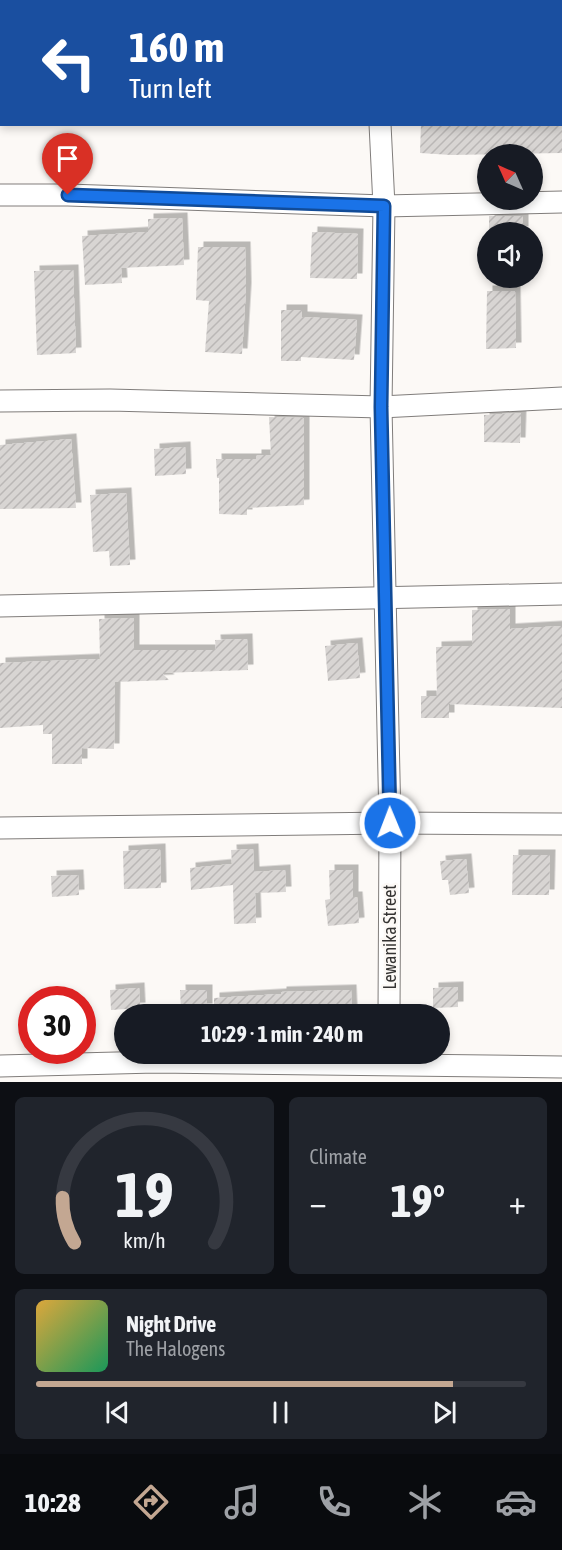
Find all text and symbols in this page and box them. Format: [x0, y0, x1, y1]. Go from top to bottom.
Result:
text: 160 m [129, 23, 224, 71]
icon: left [30, 24, 108, 102]
text: Turn left [129, 73, 212, 104]
pin [42, 133, 93, 195]
icon: arrive [51, 142, 84, 175]
north arrow [477, 144, 543, 210]
map controls [477, 144, 543, 288]
button: sound [477, 222, 543, 288]
position arrow [358, 791, 422, 855]
street label: Lewanika Street [379, 884, 400, 990]
speed limit sign: 30 [18, 986, 96, 1064]
text: 10:29 · 1 min · 240 m [201, 1021, 363, 1047]
text: Climate [310, 1145, 367, 1168]
text: 19 [115, 1159, 174, 1230]
text: 19° [390, 1175, 445, 1227]
text: − [310, 1183, 327, 1221]
text: + [509, 1183, 526, 1221]
text: km/h [123, 1228, 166, 1253]
text: Night Drive [126, 1311, 216, 1337]
text: The Halogens [126, 1337, 225, 1360]
icon: previous [101, 1396, 134, 1429]
icon: pause [264, 1396, 297, 1429]
icon: next [428, 1396, 461, 1429]
icon: directions [130, 1481, 172, 1523]
icon: music [221, 1481, 263, 1523]
icon: phone [313, 1481, 355, 1523]
icon: climate [404, 1481, 446, 1523]
icon: car [495, 1481, 537, 1523]
text: 10:28 [25, 1487, 81, 1518]

